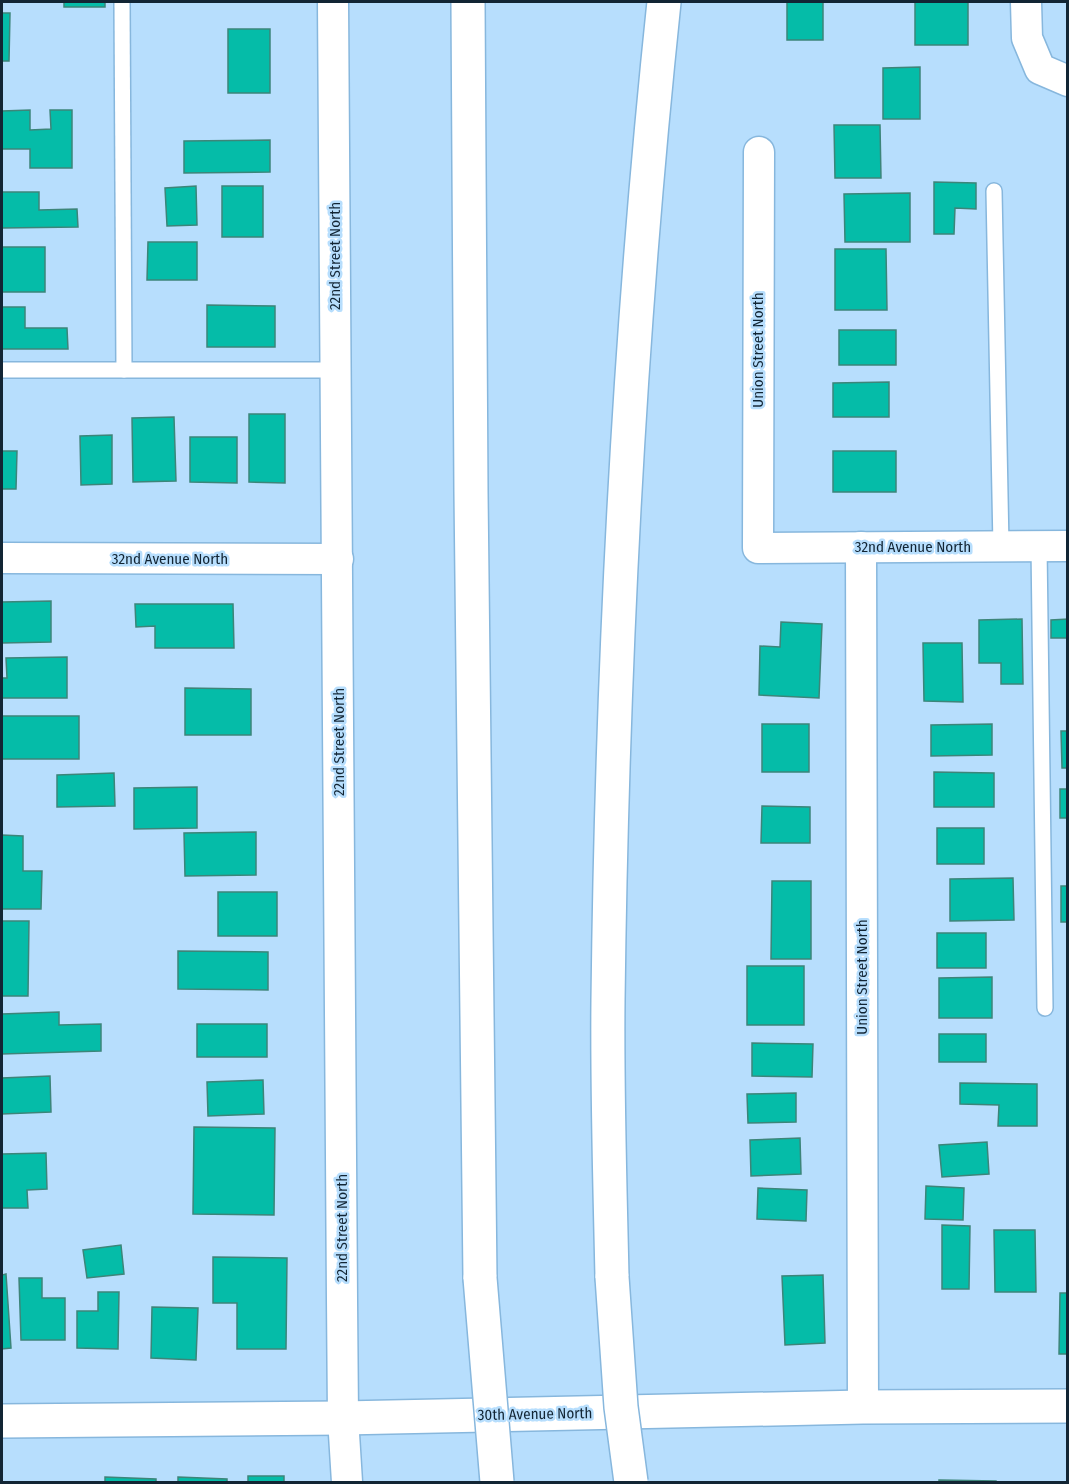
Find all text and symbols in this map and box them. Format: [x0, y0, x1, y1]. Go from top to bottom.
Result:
street label: 22nd Street North [326, 202, 344, 310]
street label: Union Street North [749, 292, 767, 408]
street label: 32nd Avenue North [855, 538, 971, 556]
street label: 32nd Avenue North [112, 550, 228, 568]
street label: 22nd Street North [330, 688, 348, 796]
street label: Union Street North [853, 919, 871, 1035]
street label: 22nd Street North [333, 1174, 351, 1282]
street label: 30th Avenue North [478, 1404, 592, 1424]

